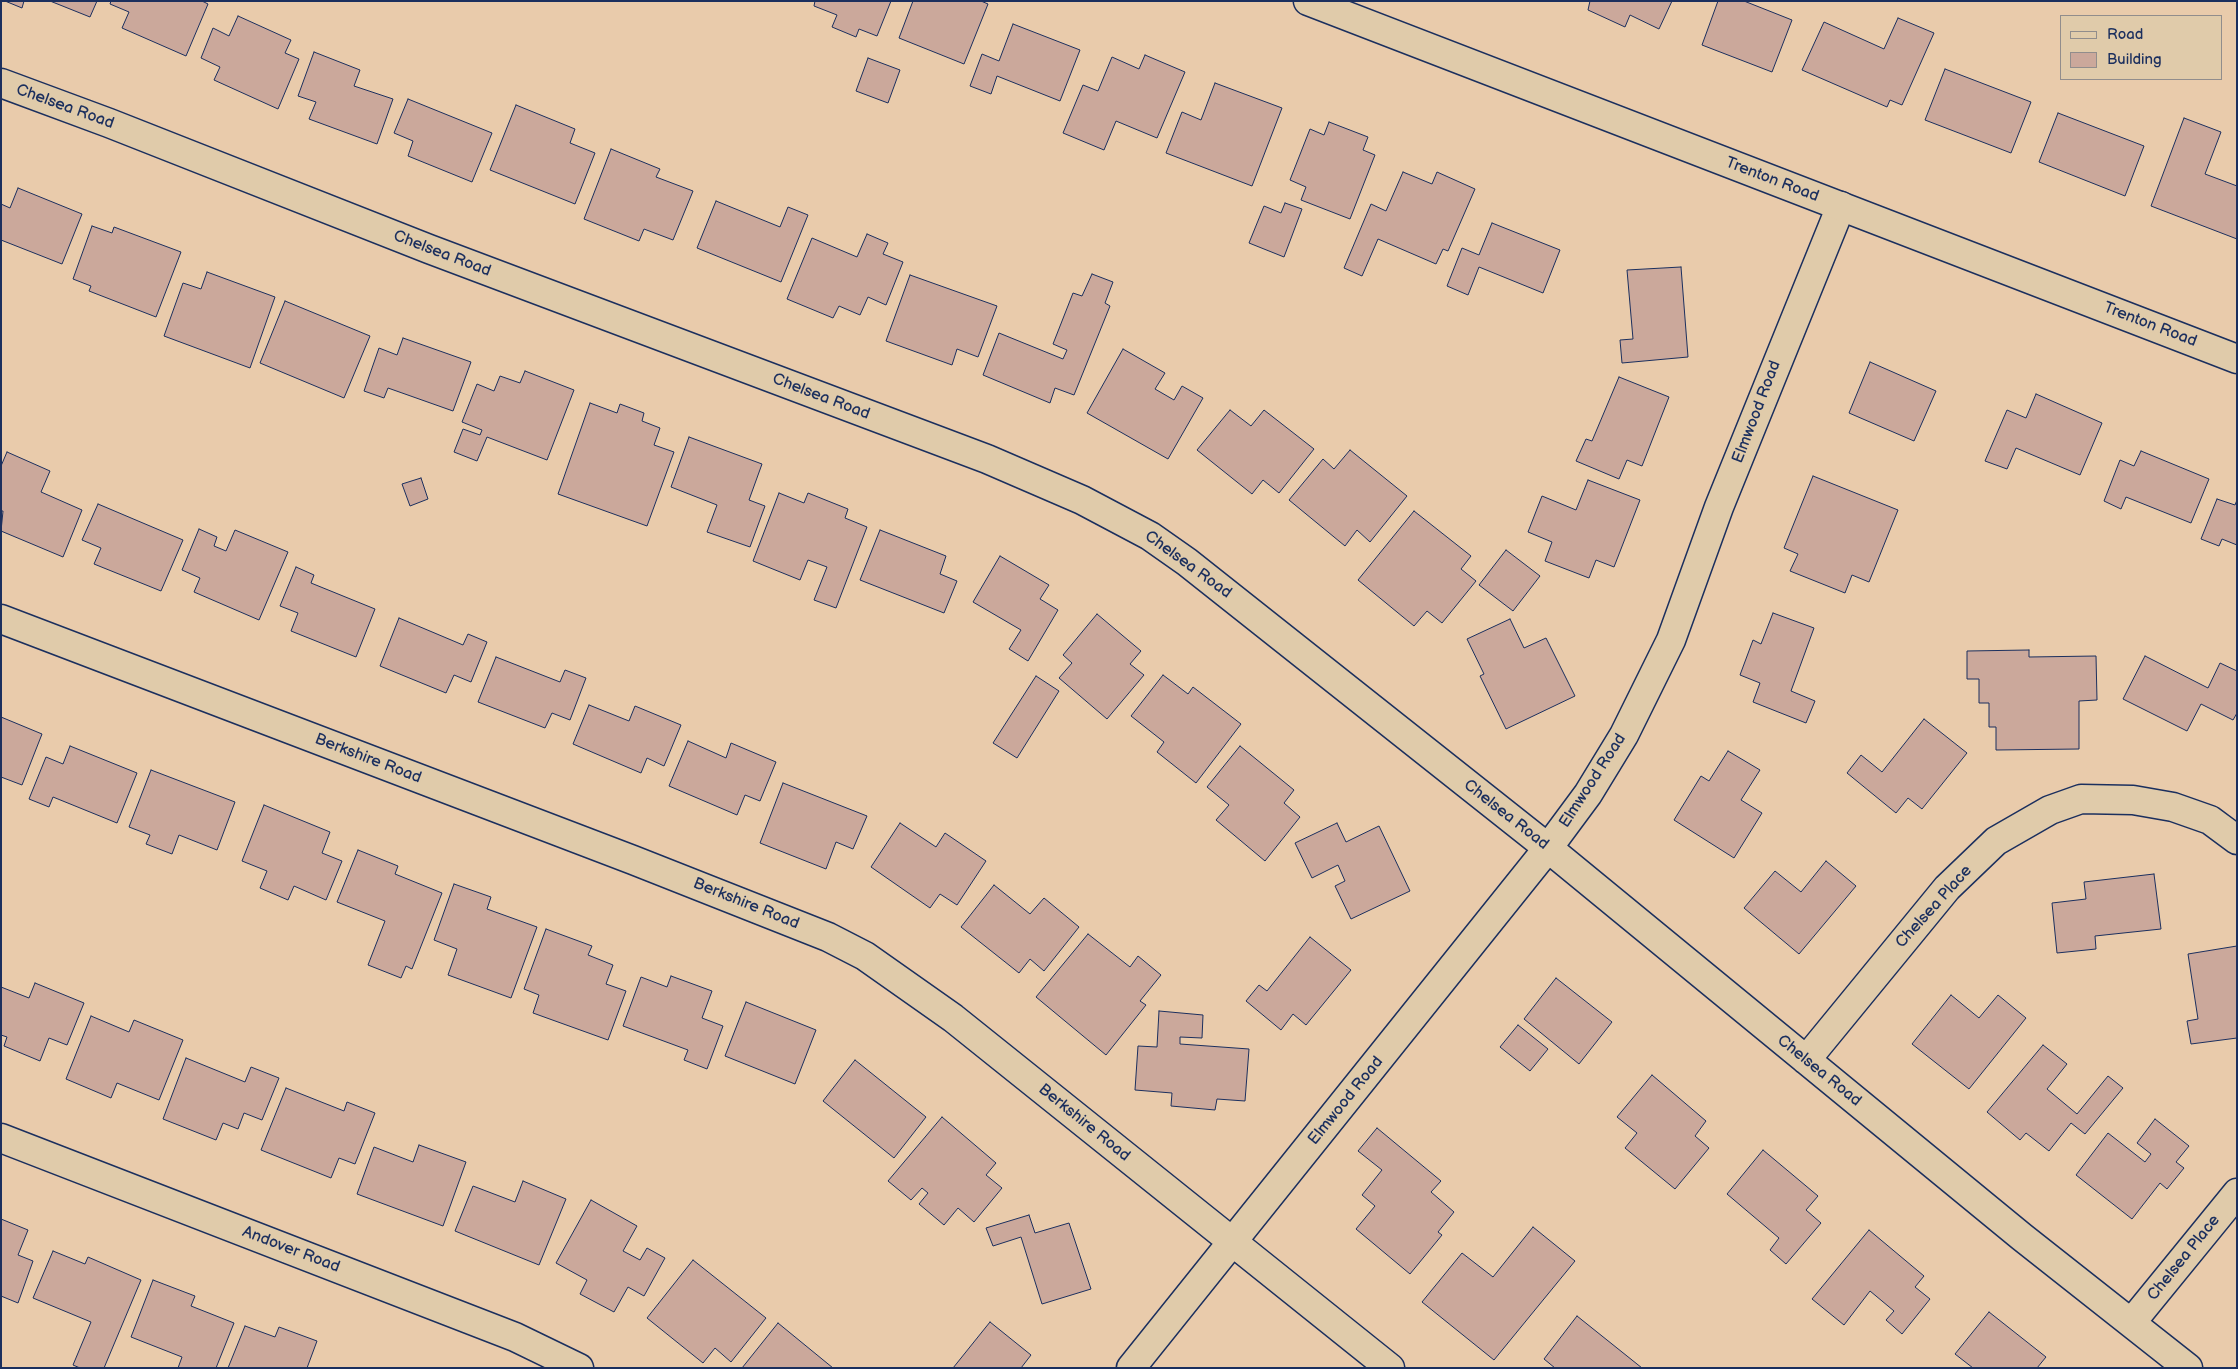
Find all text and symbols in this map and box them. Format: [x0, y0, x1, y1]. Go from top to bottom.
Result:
legend [2060, 15, 2223, 80]
text: Road [2107, 25, 2143, 44]
text: Building [2107, 50, 2162, 69]
street label: Chelsea Road [13, 80, 117, 134]
street label: Trenton Road [1723, 153, 1821, 207]
street label: Chelsea Road [391, 227, 493, 281]
street label: Trenton Road [2101, 298, 2199, 352]
street label: Elmwood Road [1729, 358, 1785, 466]
street label: Chelsea Road [770, 370, 872, 424]
street label: Chelsea Road [1141, 527, 1235, 603]
street label: Berkshire Road [312, 730, 424, 788]
street label: Elmwood Road [1555, 730, 1631, 832]
street label: Chelsea Road [1460, 776, 1552, 854]
street label: Chelsea Place [1892, 862, 1976, 952]
street label: Berkshire Road [690, 874, 802, 934]
street label: Chelsea Road [1773, 1031, 1865, 1111]
street label: Elmwood Road [1304, 1053, 1388, 1149]
street label: Berkshire Road [1034, 1080, 1134, 1166]
street label: Chelsea Place [2144, 1211, 2224, 1305]
street label: Andover Road [240, 1223, 342, 1277]

